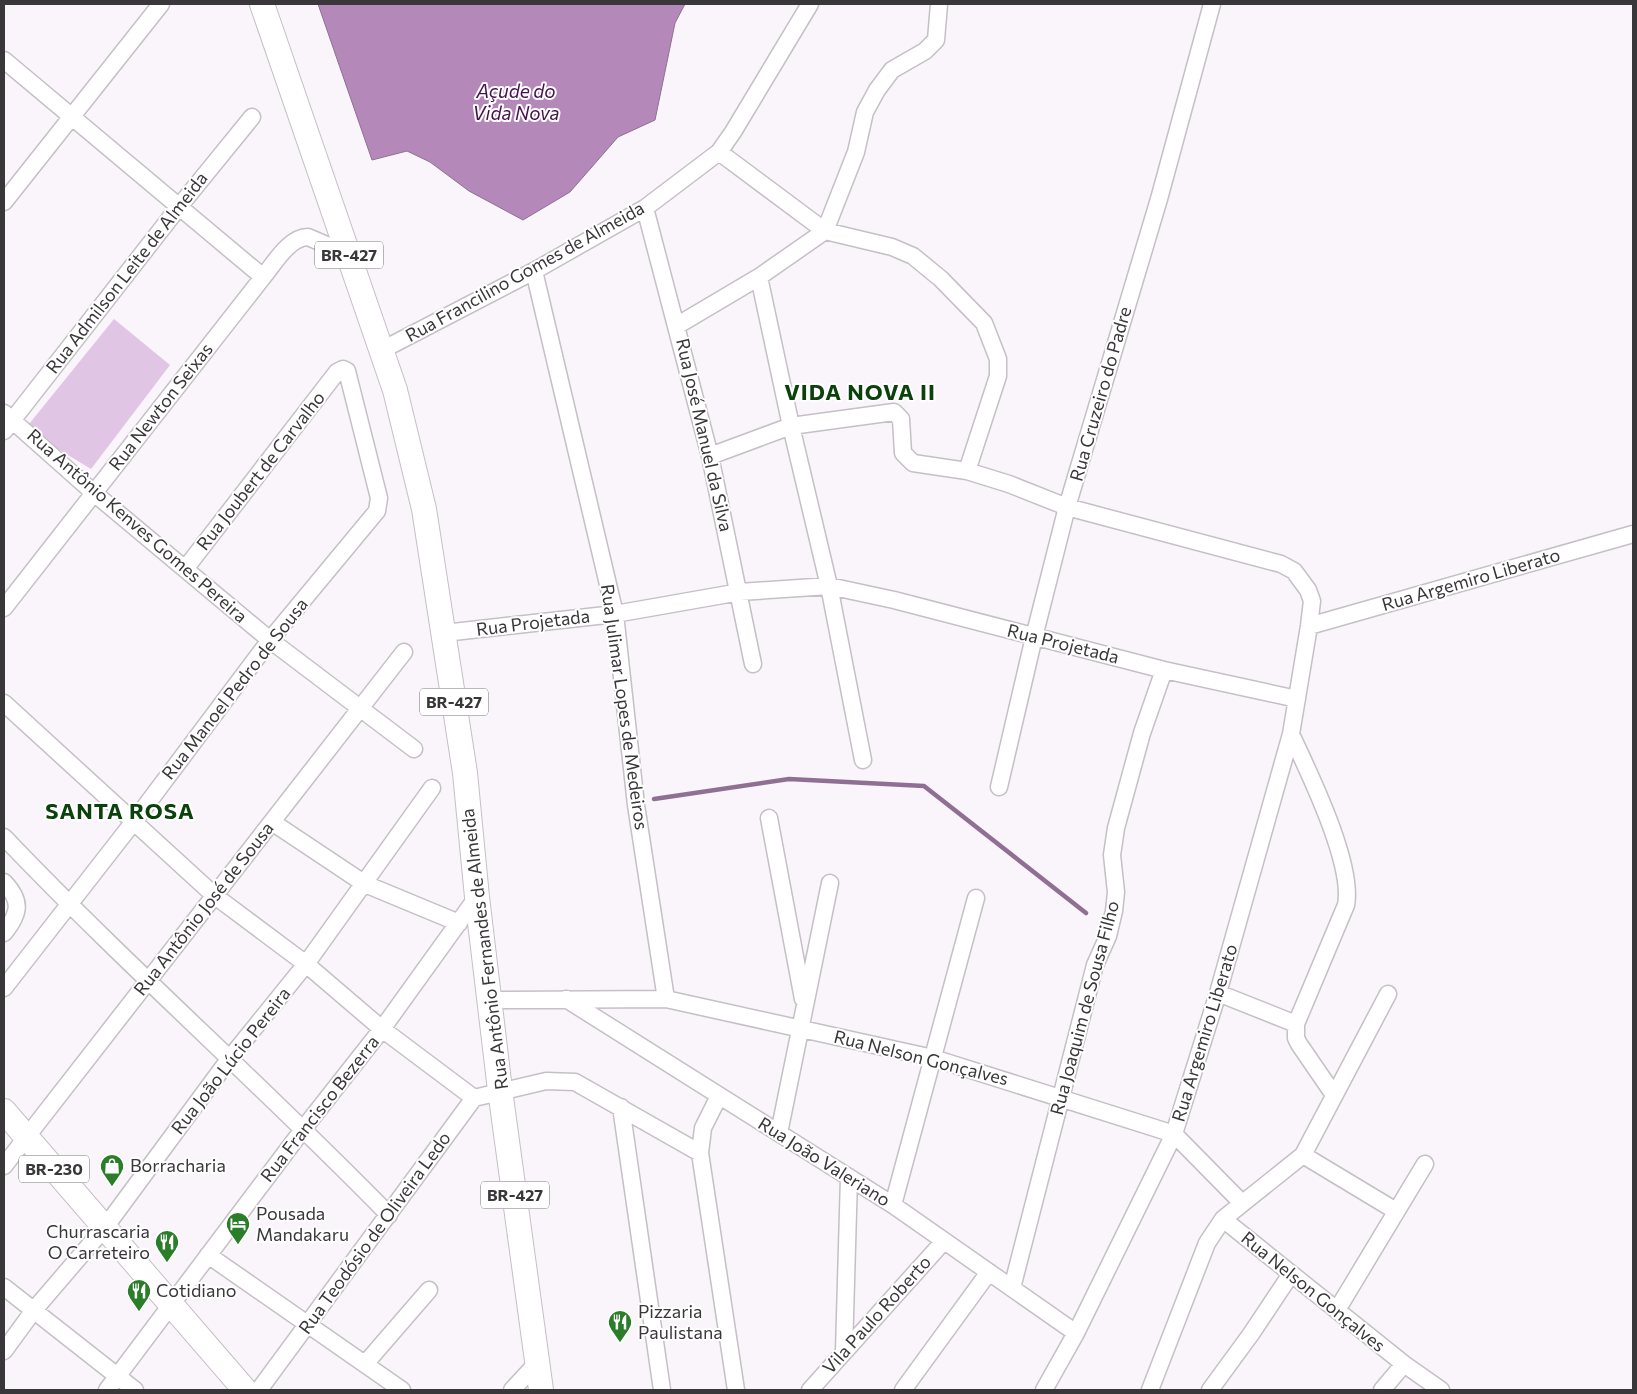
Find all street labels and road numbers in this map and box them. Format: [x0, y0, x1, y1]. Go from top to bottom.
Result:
street label: Rua Admilson Leite de Almeida [41, 167, 212, 377]
street label: Rua Francilino Gomes de Almeida [401, 196, 648, 346]
road number: BR-427 [315, 242, 383, 268]
street label: Rua Cruzeiro do Padre [1065, 304, 1136, 484]
street label: Rua José Manuel da Silva [672, 336, 738, 534]
street label: Rua Newton Seixas [104, 338, 217, 475]
street label: Rua Joubert de Carvalho [191, 387, 329, 554]
street label: Rua Antônio Kenves Gomes Pereira [23, 424, 252, 627]
street label: Rua Argemiro Liberato [1379, 543, 1562, 615]
street label: Rua Julimar Lopes de Medeiros [597, 582, 653, 831]
street label: Rua Manoel Pedro de Sousa [157, 593, 312, 783]
street label: Rua Projetada [475, 604, 591, 640]
street label: Rua Projetada [1005, 619, 1121, 668]
road number: BR-427 [420, 689, 488, 716]
street label: Rua Antônio Fernandes de Almeida [456, 807, 512, 1091]
street label: Rua Antônio José de Sousa [129, 817, 278, 999]
street label: Rua Joaquim de Sousa Filho [1045, 898, 1123, 1117]
street label: Rua Argemiro Liberato [1167, 941, 1242, 1124]
street label: Rua João Lúcio Pereira [166, 983, 294, 1138]
street label: Rua Nelson Gonçalves [832, 1025, 1011, 1089]
street label: Rua Francisco Bezerra [255, 1031, 383, 1186]
street label: Rua João Valeriano [754, 1112, 895, 1211]
street label: Rua Teodósio de Oliveira Ledo [293, 1127, 455, 1338]
road number: BR-230 [19, 1156, 89, 1182]
road number: BR-427 [481, 1182, 549, 1208]
street label: Rua Nelson Gonçalves [1237, 1226, 1390, 1356]
street label: Vila Paulo Roberto [817, 1251, 935, 1378]

